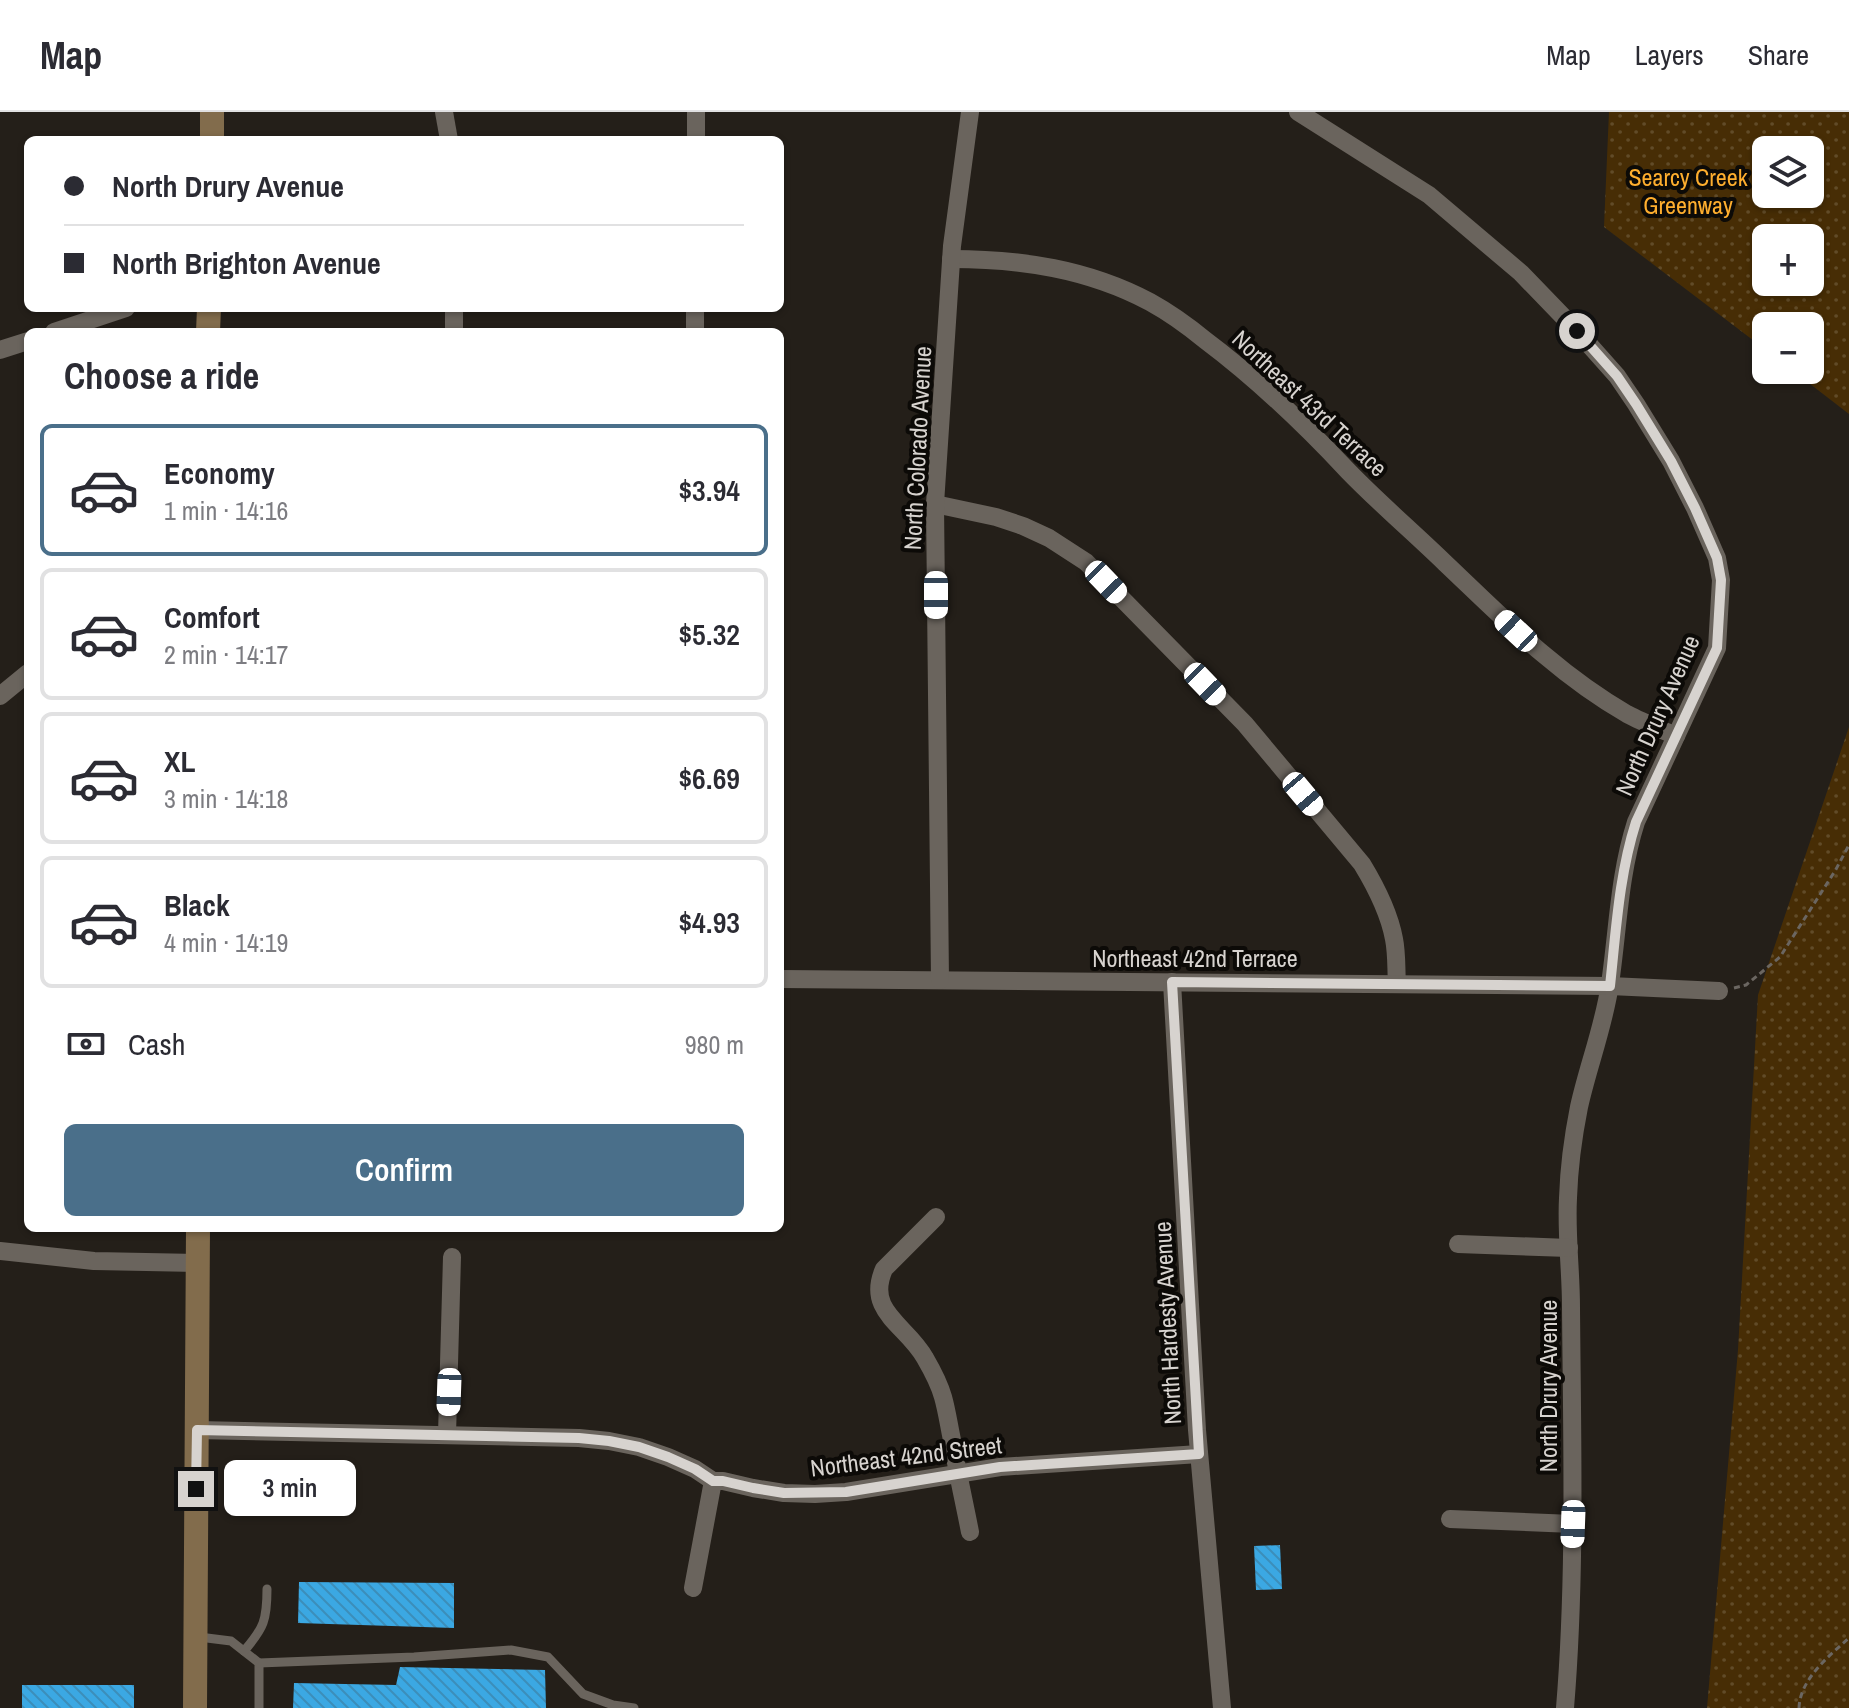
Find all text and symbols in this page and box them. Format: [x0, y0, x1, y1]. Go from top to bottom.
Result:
text: Map [40, 30, 102, 81]
text: Map [1546, 36, 1591, 74]
text: Layers [1635, 36, 1704, 74]
text: Share [1748, 36, 1809, 74]
map controls [1752, 136, 1824, 384]
button: layers [1752, 136, 1824, 208]
park label: Searcy Creek Greenway [1628, 161, 1748, 221]
text: North Drury Avenue [112, 166, 344, 206]
button: + [1752, 224, 1824, 296]
text: North Brighton Avenue [112, 243, 381, 283]
button: − [1752, 312, 1824, 384]
route start [1559, 313, 1595, 349]
street label: Northeast 43rd Terrace [1226, 323, 1394, 483]
street label: North Colorado Avenue [896, 345, 938, 551]
text: Choose a ride [64, 352, 259, 400]
text: Economy [164, 453, 275, 493]
icon: car [68, 454, 140, 526]
text: $3.94 [678, 470, 740, 510]
text: 1 min · 14:16 [164, 493, 288, 528]
car [1081, 556, 1131, 608]
car [924, 571, 948, 619]
text: Comfort [164, 597, 260, 637]
icon: car [68, 598, 140, 670]
car [1490, 606, 1542, 656]
text: $5.32 [678, 614, 740, 654]
street label: North Drury Avenue [1607, 630, 1707, 800]
text: 2 min · 14:17 [164, 637, 288, 672]
car [1180, 658, 1230, 710]
text: XL [164, 741, 195, 781]
icon: car [68, 742, 140, 814]
text: $6.69 [678, 758, 740, 798]
car [1278, 768, 1328, 820]
text: 3 min · 14:18 [164, 781, 288, 816]
text: Black [164, 885, 230, 925]
icon: car [68, 886, 140, 958]
text: $4.93 [678, 902, 740, 942]
text: 4 min · 14:19 [164, 925, 288, 960]
street label: Northeast 42nd Terrace [1092, 942, 1298, 974]
icon: cash [64, 1022, 108, 1066]
text: Cash [128, 1024, 185, 1064]
text: 980 m [685, 1027, 744, 1062]
button: Confirm [64, 1124, 744, 1216]
street label: North Hardesty Avenue [1146, 1221, 1188, 1425]
street label: North Drury Avenue [1532, 1300, 1564, 1472]
car [436, 1368, 462, 1416]
street label: Northeast 42nd Street [808, 1428, 1004, 1484]
callout: 3 min [224, 1461, 356, 1517]
text: 3 min [263, 1470, 317, 1505]
route end [178, 1471, 214, 1507]
car [1560, 1500, 1586, 1548]

